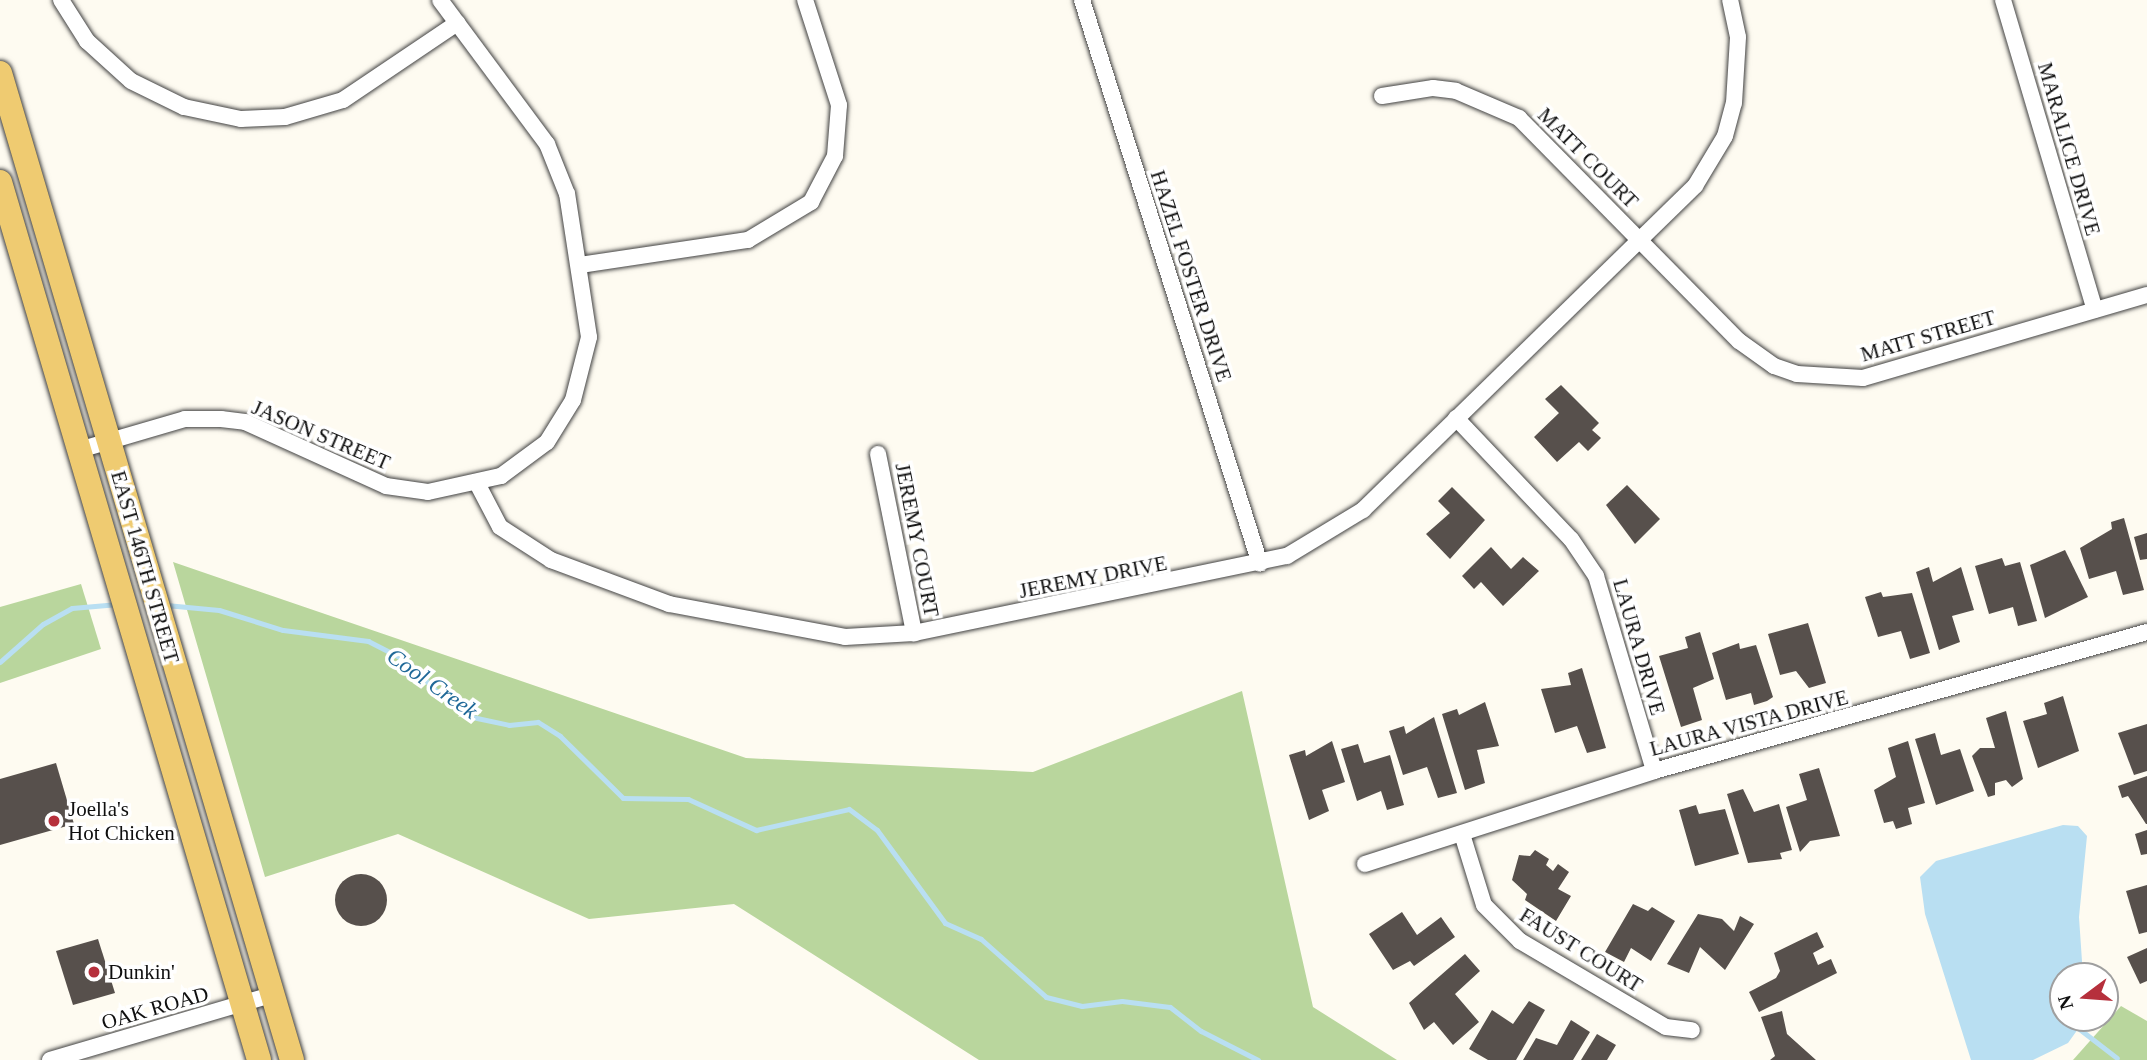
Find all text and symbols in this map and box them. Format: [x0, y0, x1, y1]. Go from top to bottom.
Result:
street label: MARALICE DRIVE [2032, 59, 2106, 239]
street label: MATT COURT [1532, 102, 1644, 214]
street label: HAZEL FOSTER DRIVE [1145, 167, 1237, 385]
street label: MATT STREET [1858, 305, 1998, 367]
street label: JASON STREET [248, 395, 394, 475]
street label: JEREMY COURT [890, 461, 944, 619]
street label: EAST 146TH STREET [105, 468, 185, 666]
street label: JEREMY DRIVE [1016, 550, 1170, 604]
street label: LAURA DRIVE [1607, 575, 1671, 719]
water label: Cool Creek [381, 643, 483, 725]
street label: LAURA VISTA DRIVE [1646, 684, 1852, 762]
place label: Joella's Hot Chicken [68, 796, 175, 846]
marker: Joella's Hot Chicken [46, 813, 62, 829]
street label: FAUST COURT [1515, 902, 1647, 998]
place label: Dunkin' [108, 959, 175, 985]
north arrow [2049, 962, 2119, 1032]
marker: Dunkin' [86, 964, 102, 980]
street label: OAK ROAD [99, 981, 211, 1035]
text: N [2053, 993, 2077, 1012]

